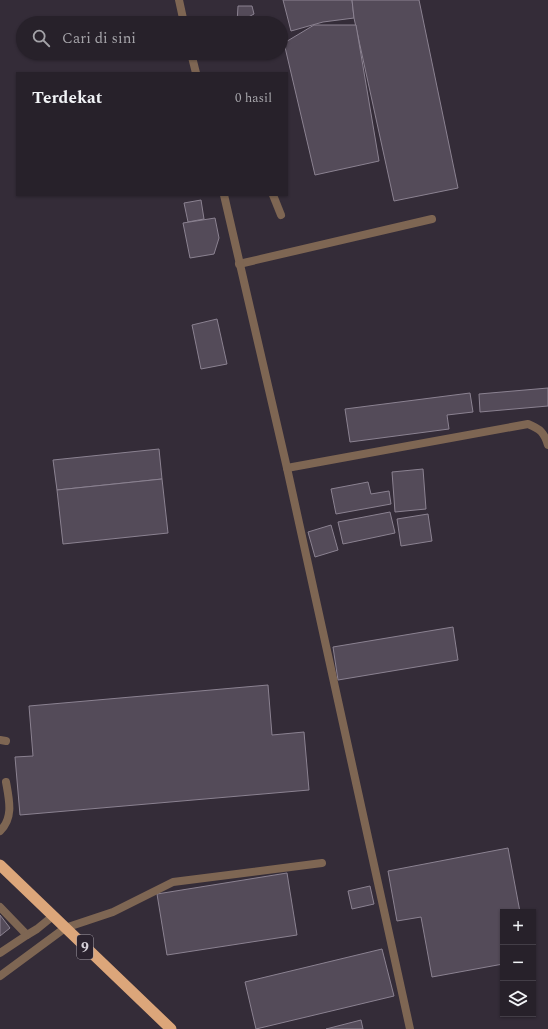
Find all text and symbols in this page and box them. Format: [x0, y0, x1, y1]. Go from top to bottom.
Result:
search box [16, 16, 288, 60]
icon: search [30, 27, 52, 49]
text: Cari di sini [62, 27, 136, 50]
text: Terdekat [32, 85, 102, 111]
text: 0 hasil [235, 88, 272, 108]
map controls [500, 909, 536, 1017]
button: + [500, 909, 536, 945]
road number: 9 [77, 935, 93, 959]
button: − [500, 945, 536, 981]
button: layers [500, 981, 536, 1017]

